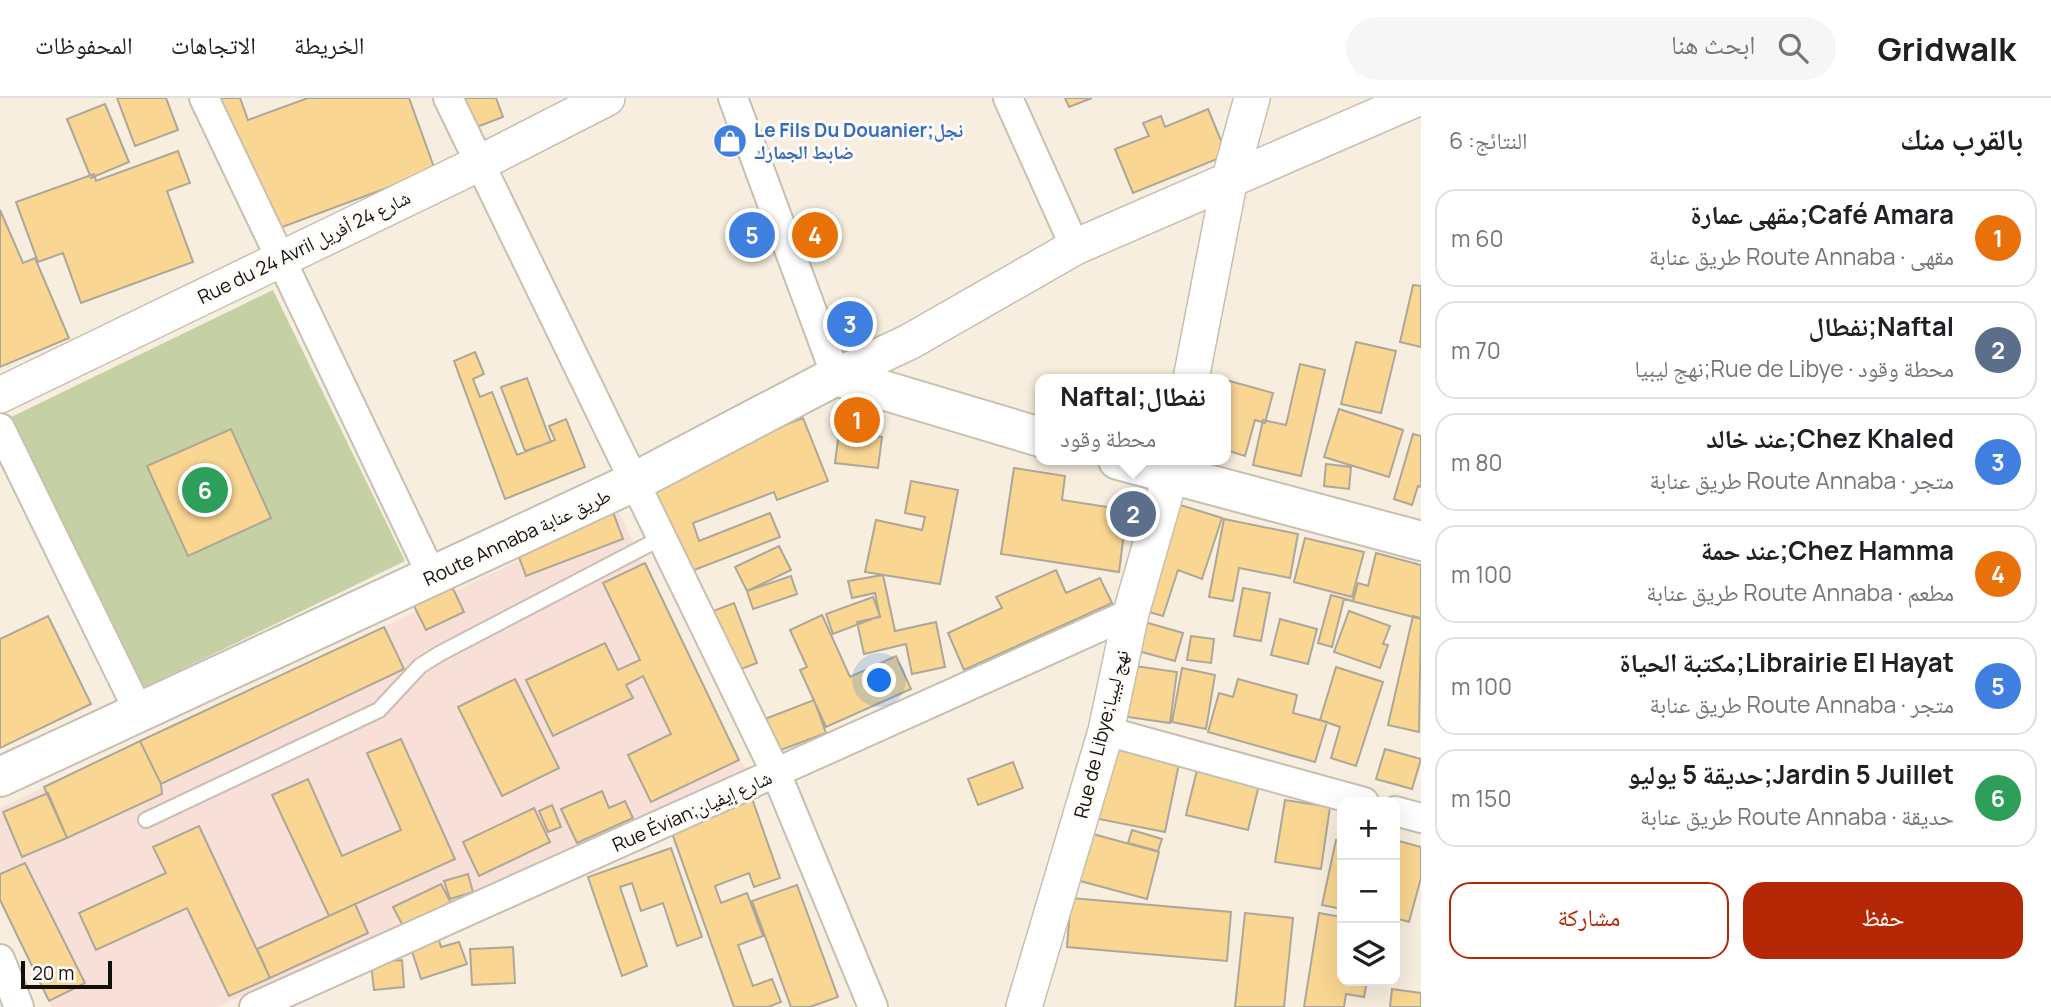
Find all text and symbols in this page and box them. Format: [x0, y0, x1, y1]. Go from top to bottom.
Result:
search box [1346, 17, 1836, 80]
text: ابحث هنا [1671, 26, 1756, 62]
text: Gridwalk [1878, 26, 2016, 71]
text: المحفوظات [35, 28, 133, 61]
text: الاتجاهات [171, 28, 256, 61]
text: الخريطة [294, 28, 365, 61]
icon: search [1774, 29, 1812, 67]
place label: Le Fils Du Douanier;نجل ضابط الجمارك [754, 117, 963, 165]
text: بالقرب منك [1900, 118, 2023, 159]
shop icon: Le Fils Du Douanier;نجل ضابط الجمارك [711, 122, 749, 160]
text: النتائج: 6 [1449, 124, 1528, 156]
street label: Rue du 24 Avril شارع 24 أفريل [193, 184, 415, 310]
text: Café Amara;مقهى عمارة [1690, 196, 1954, 232]
pin: 5 [729, 209, 775, 261]
pin: 4 [792, 209, 838, 261]
text: 60 m [1451, 222, 1503, 254]
text: 1 [1993, 222, 2003, 254]
text: مقهى · Route Annaba طريق عنابة [1649, 240, 1954, 272]
pin: 3 [827, 298, 873, 350]
text: Naftal;نفطال [1808, 308, 1954, 344]
text: 70 m [1451, 334, 1501, 366]
text: 2 [1991, 334, 2005, 366]
text: محطة وقود · Rue de Libye;نهج ليبيا [1634, 352, 1954, 384]
popup [1035, 374, 1231, 465]
text: Naftal;نفطال [1060, 378, 1206, 414]
pin: 1 [834, 394, 880, 446]
text: Chez Khaled;عند خالد [1706, 420, 1954, 456]
text: محطة وقود [1060, 422, 1156, 454]
text: 80 m [1451, 446, 1503, 478]
text: 3 [1991, 446, 2005, 478]
pin: 6 [182, 464, 228, 516]
text: متجر · Route Annaba طريق عنابة [1649, 464, 1954, 496]
street label: Route Annaba طريق عنابة [419, 482, 615, 592]
pin: 2 [1110, 488, 1156, 540]
text: Chez Hamma;عند حمة [1701, 532, 1954, 568]
text: 100 m [1451, 558, 1512, 590]
text: 4 [1991, 558, 2005, 590]
text: مطعم · Route Annaba طريق عنابة [1646, 576, 1954, 608]
text: Librairie El Hayat;مكتبة الحياة [1619, 644, 1954, 680]
street label: Rue de Libye;نهج ليبيا [1067, 647, 1135, 821]
your location [862, 663, 896, 697]
text: 100 m [1451, 670, 1512, 702]
text: 5 [1991, 670, 2005, 702]
text: متجر · Route Annaba طريق عنابة [1649, 688, 1954, 720]
text: Jardin 5 Juillet;حديقة 5 يوليو [1627, 756, 1954, 792]
street label: Rue Évian;شارع إيفيان [608, 764, 776, 859]
text: 150 m [1451, 782, 1511, 814]
text: 6 [1991, 782, 2005, 814]
map controls [1337, 797, 1400, 986]
button: + [1337, 797, 1400, 860]
text: حديقة · Route Annaba طريق عنابة [1640, 800, 1954, 832]
button: − [1337, 860, 1400, 923]
button: مشاركة [1449, 882, 1729, 959]
button: حفظ [1743, 882, 2023, 959]
button: layers [1337, 923, 1400, 986]
scale bar [21, 958, 112, 990]
text: 20 m [32, 960, 74, 986]

